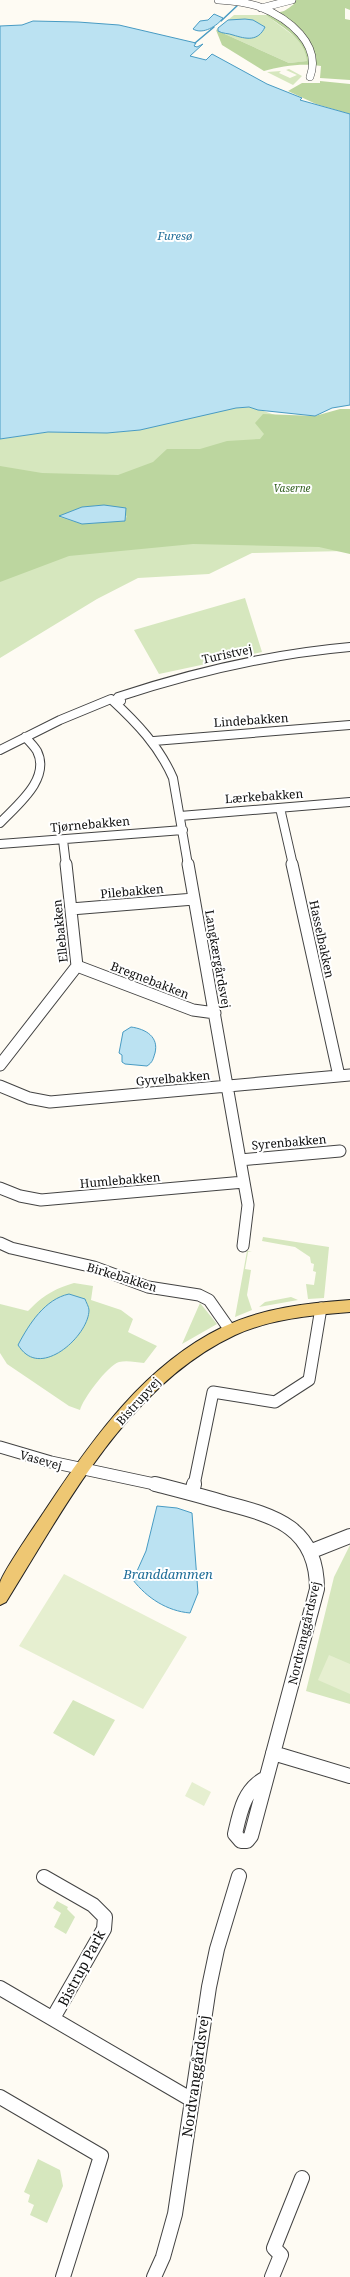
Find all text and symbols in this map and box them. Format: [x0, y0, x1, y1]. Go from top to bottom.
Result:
water label: Furesø [157, 228, 193, 243]
park label: Vaserne [273, 481, 311, 495]
street label: Turistvej [200, 640, 254, 668]
street label: Lindebakken [213, 709, 289, 731]
street label: Lærkebakken [224, 785, 304, 807]
street label: Tjørnebakken [50, 812, 131, 836]
street label: Pilebakken [100, 880, 165, 902]
street label: Ellebakken [48, 898, 72, 963]
street label: Hasselbakken [305, 898, 339, 980]
street label: Langkærgårdsvej [201, 908, 235, 1010]
street label: Bregnebakken [108, 957, 192, 1003]
street label: Gyvelbakken [135, 1066, 211, 1090]
street label: Syrenbakken [251, 1130, 327, 1154]
street label: Humlebakken [79, 1168, 161, 1192]
street label: Birkebakken [85, 1258, 159, 1296]
street label: Bistrupvej [112, 1373, 164, 1429]
street label: Vasevej [18, 1446, 64, 1474]
water label: Branddammen [122, 1565, 213, 1583]
street label: Nordvanggårdsvej [284, 1580, 324, 1686]
street label: Bistrup Park [53, 1926, 109, 2009]
street label: Nordvanggårdsvej [177, 2014, 213, 2138]

